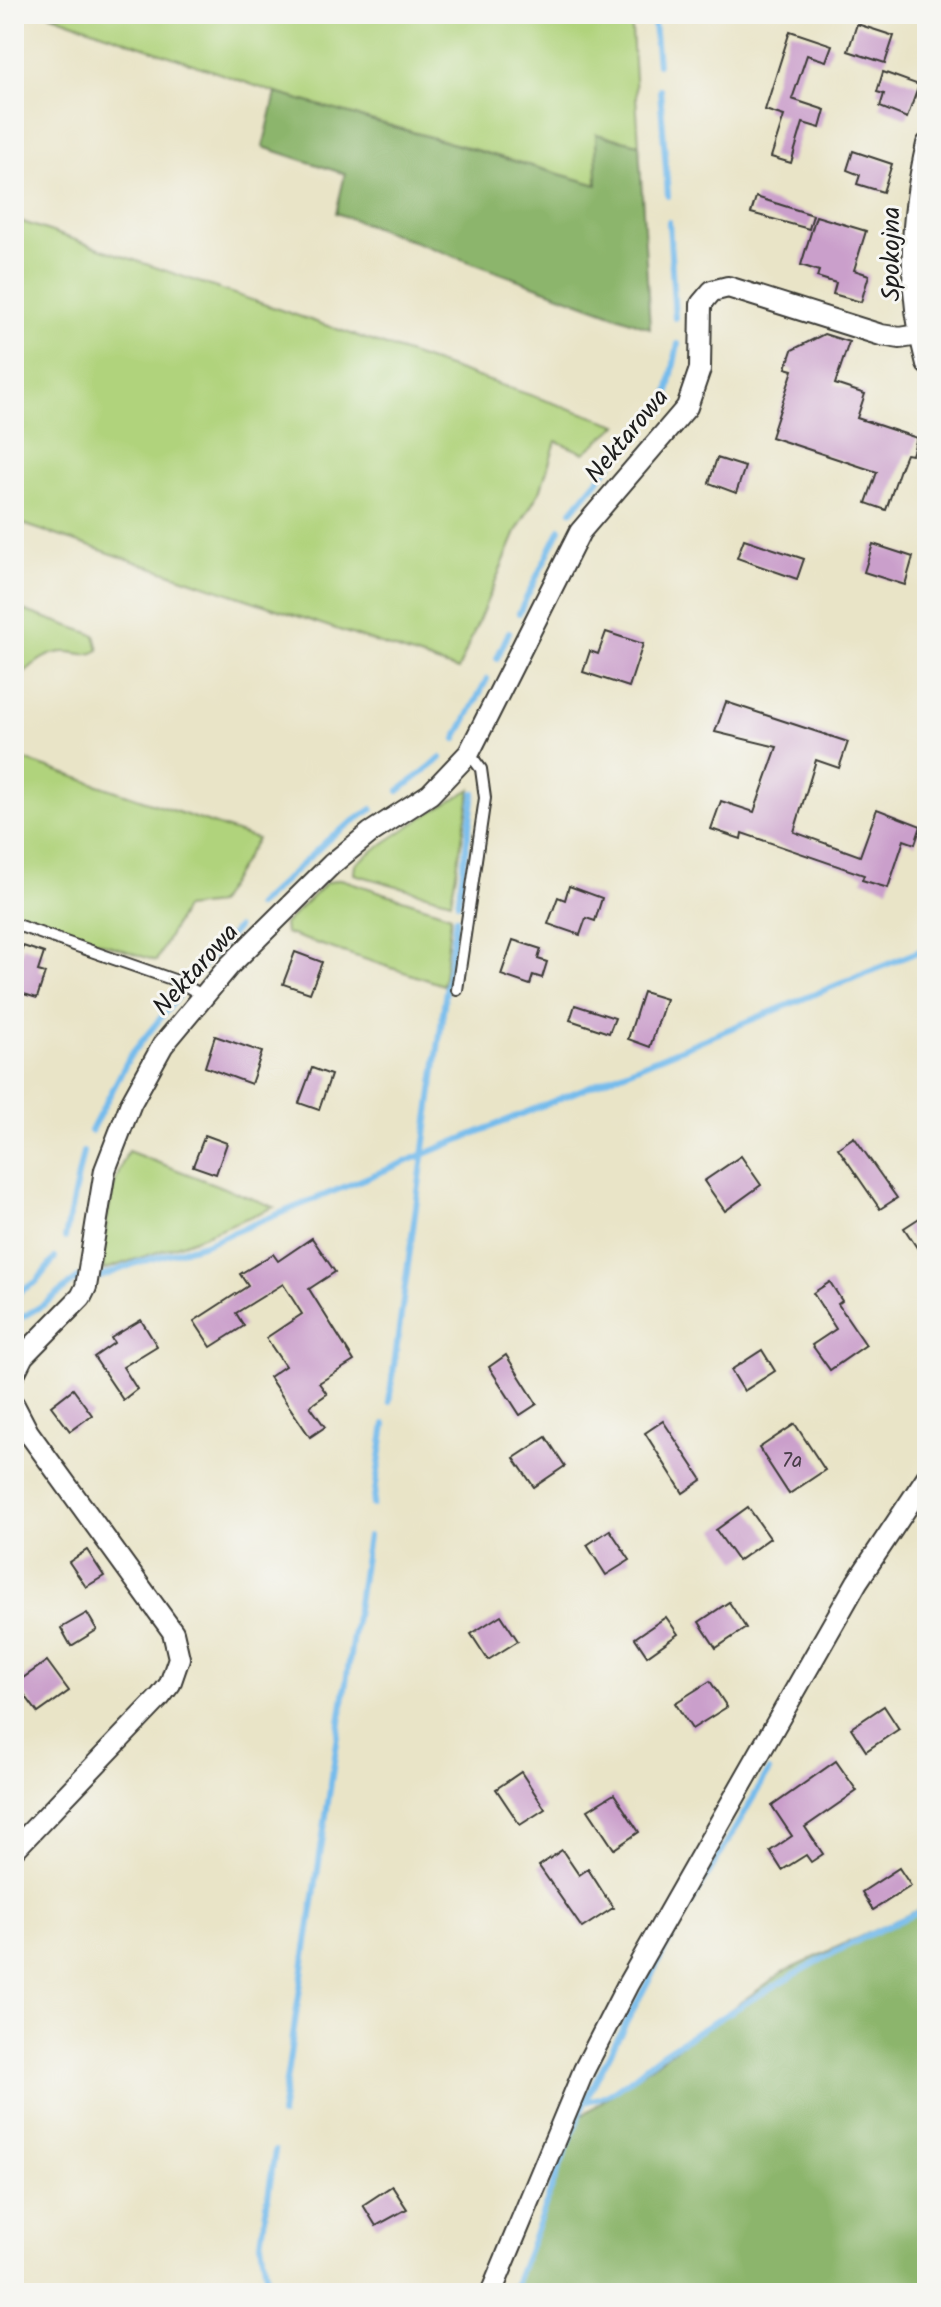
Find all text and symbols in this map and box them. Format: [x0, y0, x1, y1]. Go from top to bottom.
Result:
street label: Spokojna [871, 207, 913, 301]
street label: Nektarowa [575, 379, 680, 493]
street label: Nektarowa [143, 914, 250, 1027]
house number: 7a [782, 1444, 802, 1479]

